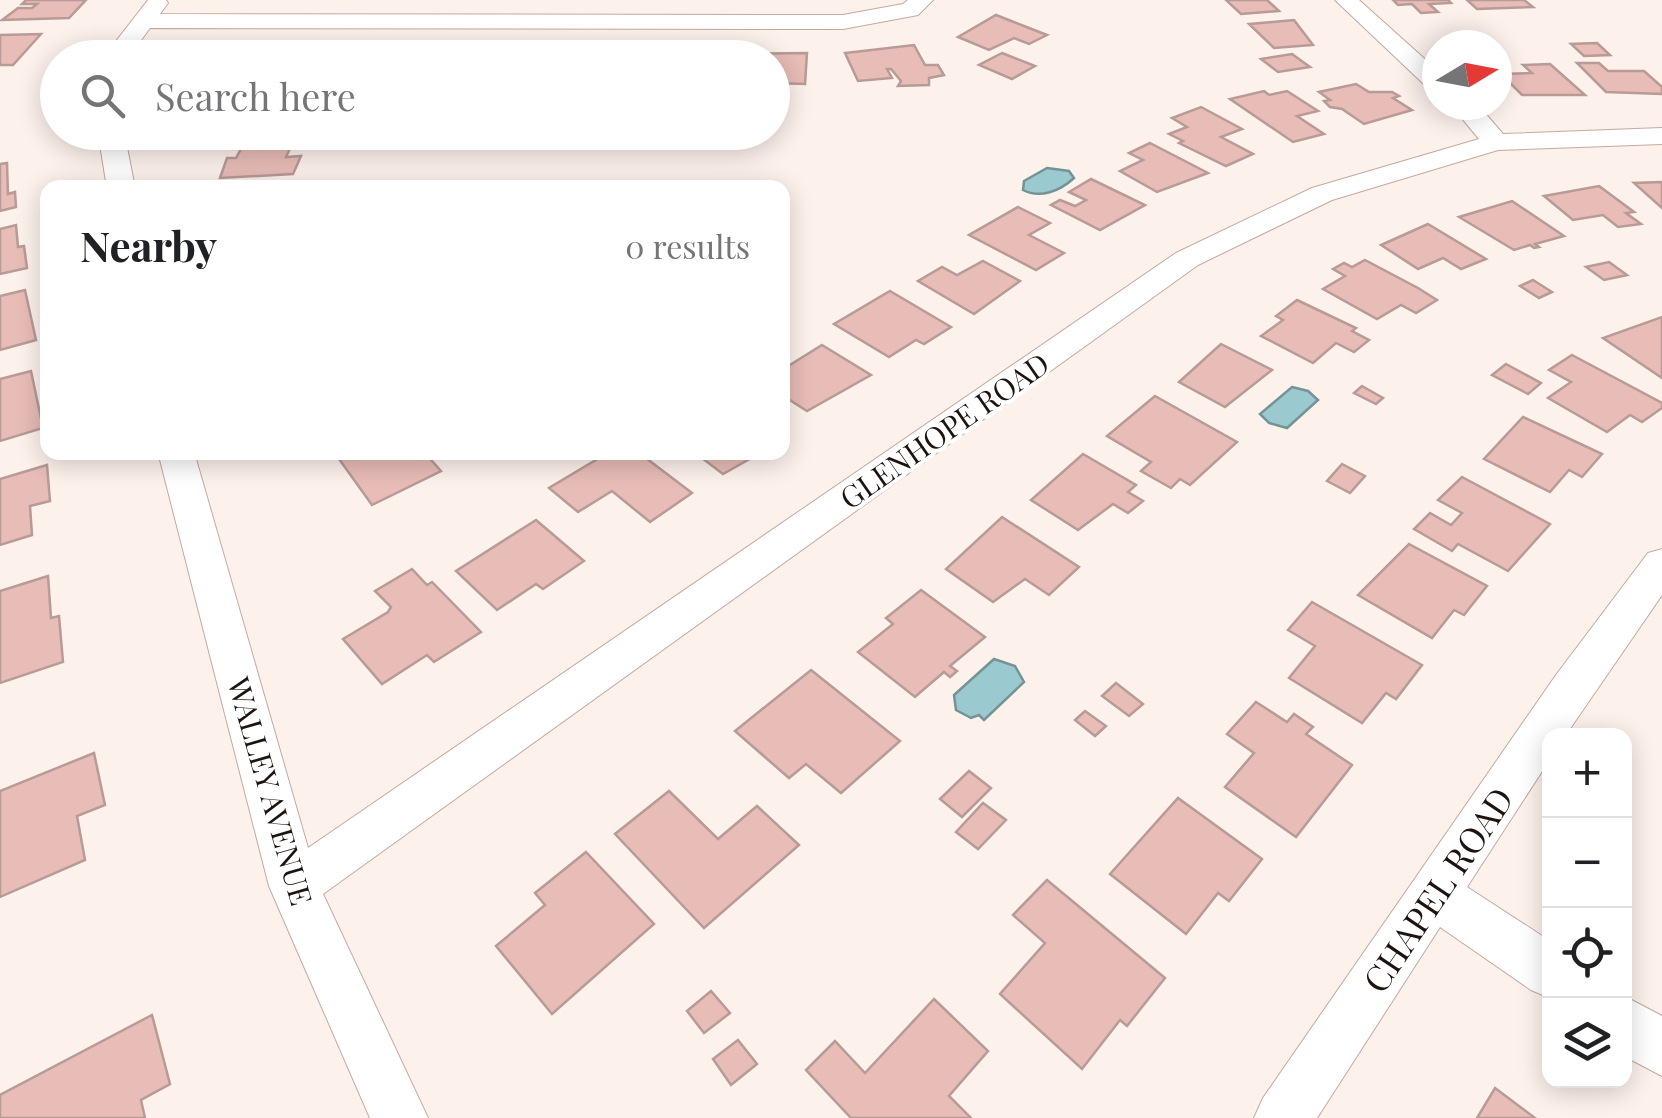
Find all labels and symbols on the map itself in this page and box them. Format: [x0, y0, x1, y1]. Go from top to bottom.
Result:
north arrow [1422, 30, 1512, 120]
street label: GLENHOPE ROAD [831, 343, 1057, 517]
street label: WALLEY AVENUE [219, 672, 323, 909]
street label: CHAPEL ROAD [1351, 777, 1523, 1001]

